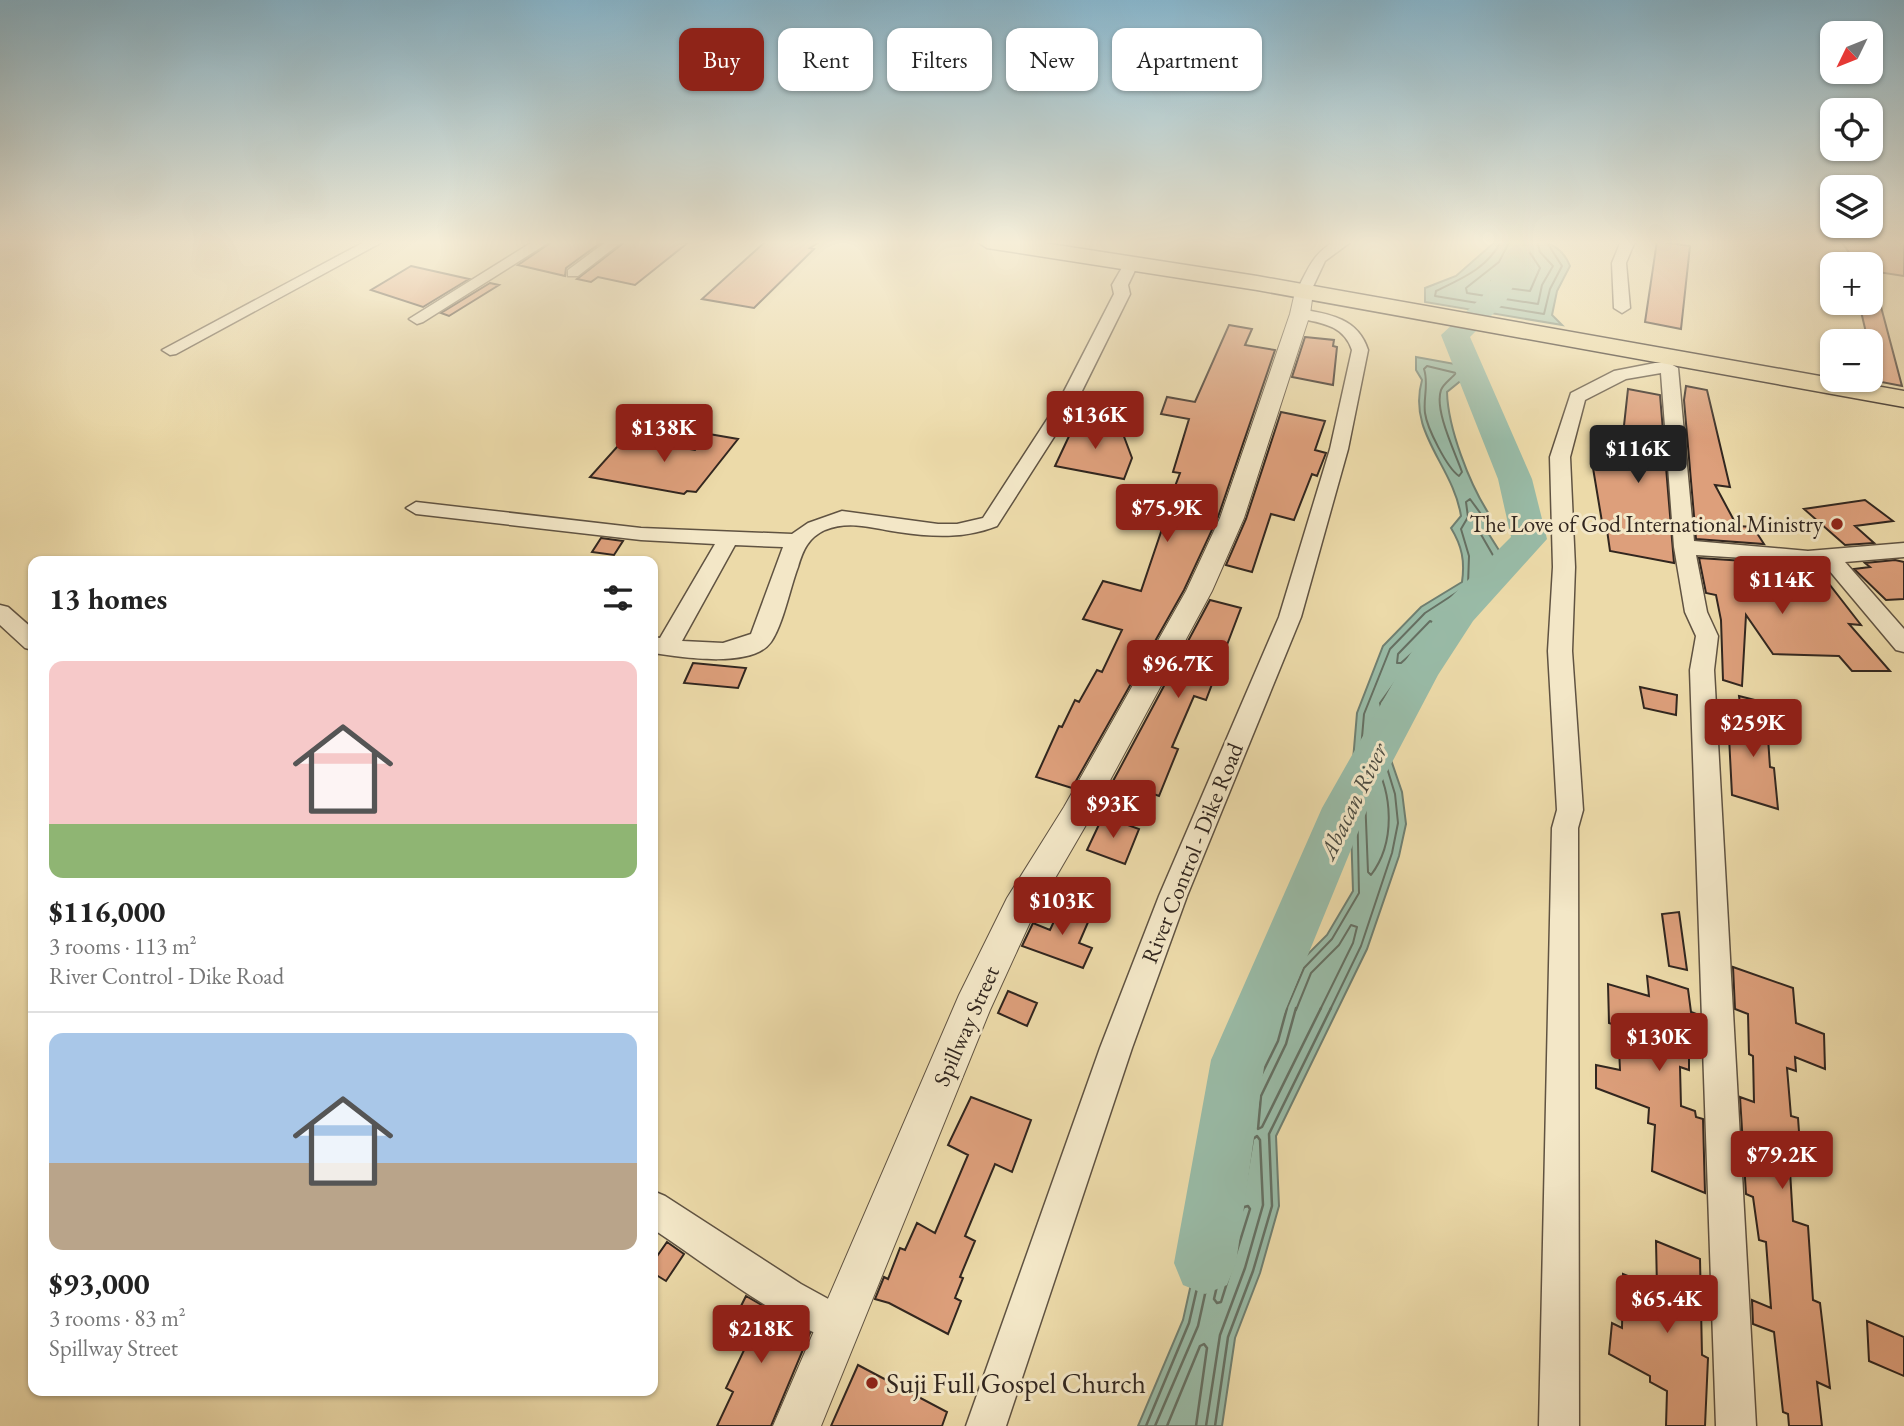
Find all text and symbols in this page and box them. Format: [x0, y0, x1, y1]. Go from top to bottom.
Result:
north arrow [1820, 21, 1883, 84]
map controls [1820, 21, 1883, 392]
chip: Buy [679, 28, 764, 91]
chip: Rent [778, 28, 873, 91]
chip: Filters [887, 28, 992, 91]
chip: New [1006, 28, 1098, 91]
chip: Apartment [1112, 28, 1262, 91]
button: locate [1820, 98, 1883, 161]
button: layers [1820, 175, 1883, 238]
button: + [1820, 252, 1883, 315]
button: − [1820, 329, 1883, 392]
pin: $136K [1046, 392, 1144, 451]
text: $136K [1063, 399, 1127, 429]
pin: $138K [615, 405, 713, 464]
text: $138K [632, 412, 696, 442]
pin: $116K [1589, 426, 1687, 485]
text: $116K [1606, 433, 1670, 463]
pin: $75.9K [1110, 484, 1224, 544]
text: $75.9K [1132, 492, 1202, 522]
place label: The Love of God International Ministry [1470, 509, 1824, 539]
marker: The Love of God International Ministry [1829, 516, 1845, 532]
pin: $114K [1733, 556, 1831, 616]
text: $114K [1750, 564, 1814, 594]
text: 13 homes [49, 579, 167, 618]
icon: filters [599, 579, 637, 617]
pin: $96.7K [1121, 640, 1235, 700]
text: $96.7K [1143, 648, 1213, 678]
pin: $259K [1704, 700, 1802, 759]
icon: home [280, 706, 406, 832]
text: $259K [1721, 707, 1785, 737]
water label: Abacan River [1311, 736, 1395, 866]
street label: River Control - Dike Road [1134, 738, 1250, 968]
pin: $93K [1072, 780, 1154, 840]
text: $93K [1087, 788, 1139, 818]
pin: $103K [1013, 878, 1111, 937]
text: $103K [1030, 885, 1094, 915]
text: $116,000 [49, 892, 165, 931]
text: 3 rooms · 113 m² [49, 931, 197, 961]
street label: Spillway Street [926, 960, 1006, 1091]
text: River Control - Dike Road [49, 961, 284, 991]
pin: $130K [1610, 1014, 1708, 1073]
text: $130K [1627, 1021, 1691, 1051]
icon: home [280, 1078, 406, 1204]
pin: $79.2K [1725, 1132, 1839, 1191]
text: $79.2K [1747, 1139, 1817, 1169]
text: $93,000 [49, 1264, 150, 1303]
pin: $65.4K [1610, 1276, 1724, 1335]
text: $65.4K [1632, 1283, 1702, 1313]
text: 3 rooms · 83 m² [49, 1303, 186, 1333]
pin: $218K [712, 1306, 810, 1365]
text: $218K [729, 1313, 793, 1343]
text: Spillway Street [49, 1333, 178, 1363]
place label: Suji Full Gospel Church [886, 1365, 1146, 1401]
marker: Suji Full Gospel Church [864, 1375, 880, 1391]

